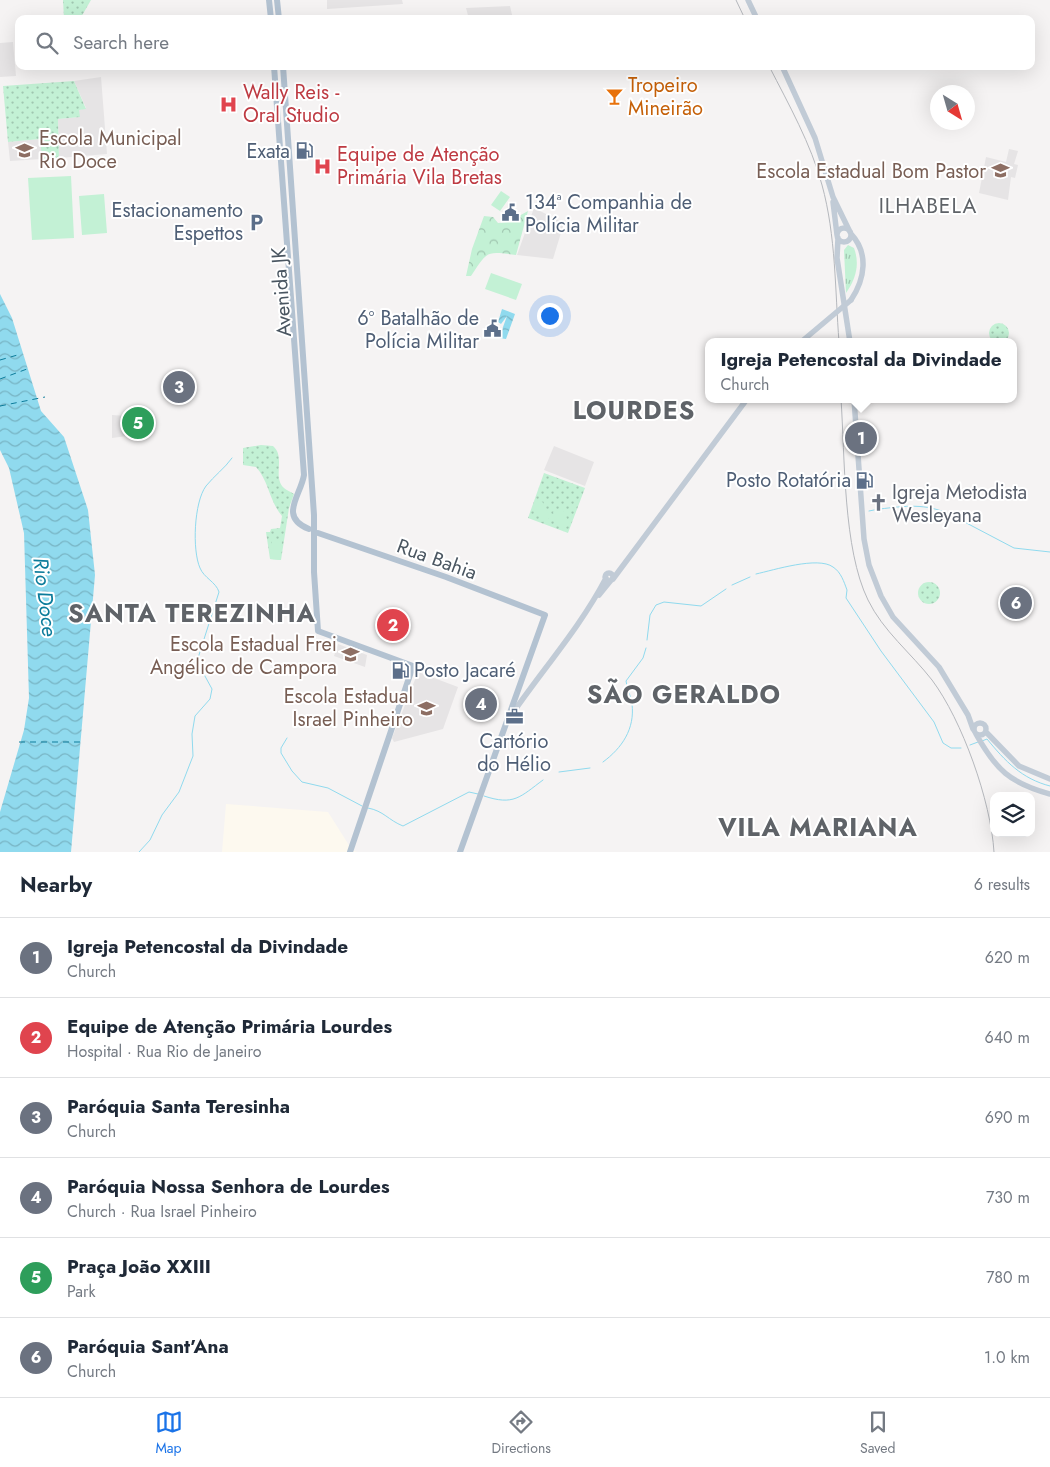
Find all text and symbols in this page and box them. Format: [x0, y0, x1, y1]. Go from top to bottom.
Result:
search box [15, 15, 1035, 70]
icon: search [33, 29, 61, 57]
text: Search here [73, 29, 169, 56]
place label: Tropeiro Mineirão [628, 71, 703, 123]
place label: Wally Reis - Oral Studio [243, 78, 340, 130]
north arrow [930, 85, 975, 130]
bar icon: Tropeiro Mineirão [604, 87, 624, 107]
hospital icon: Wally Reis - Oral Studio [219, 94, 239, 114]
place label: Escola Municipal Rio Doce [39, 124, 182, 176]
place label: Exata [247, 137, 290, 166]
school or university icon: Escola Municipal Rio Doce [15, 140, 35, 160]
place label: Equipe de Atenção Primária Vila Bretas [337, 140, 502, 192]
fuel station icon: Exata [294, 141, 314, 161]
hospital icon: Equipe de Atenção Primária Vila Bretas [313, 156, 333, 176]
place label: Escola Estadual Bom Pastor [756, 157, 986, 186]
school or university icon: Escola Estadual Bom Pastor [990, 161, 1010, 181]
place label: 134ª Companhia de Polícia Militar [525, 188, 692, 240]
district label: ILHABELA [879, 191, 977, 221]
place label: Estacionamento Espettos [112, 196, 243, 248]
public building icon: 134ª Companhia de Polícia Militar [501, 203, 521, 223]
parking icon: Estacionamento Espettos [247, 212, 267, 232]
street label: Avenida JK [264, 245, 299, 338]
your location [537, 303, 563, 329]
place label: 6º Batalhão de Polícia Militar [357, 304, 479, 356]
public building icon: 6º Batalhão de Polícia Militar [483, 319, 503, 339]
popup [705, 338, 1017, 403]
text: Igreja Petencostal da Divindade [720, 346, 1002, 373]
pin: 3 [163, 368, 195, 406]
text: Church [720, 373, 769, 396]
district label: LOURDES [573, 392, 695, 428]
pin: 5 [122, 404, 154, 442]
pin: 1 [845, 419, 877, 457]
place label: Posto Rotatória [726, 466, 851, 495]
fuel station icon: Posto Rotatória [855, 470, 875, 490]
place label: Igreja Metodista Wesleyana [892, 478, 1027, 530]
church icon: Igreja Metodista Wesleyana [868, 493, 888, 513]
street label: Rua Bahia [393, 532, 481, 587]
water label: Rio Doce [25, 556, 65, 639]
pin: 6 [1000, 584, 1032, 622]
district label: SANTA TEREZINHA [68, 595, 316, 631]
pin: 2 [377, 606, 409, 644]
place label: Escola Estadual Frei Angélico de Campora [150, 630, 337, 682]
school or university icon: Escola Estadual Frei Angélico de Campora [341, 645, 361, 665]
place label: Posto Jacaré [414, 656, 516, 685]
fuel station icon: Posto Jacaré [390, 660, 410, 680]
district label: SÃO GERALDO [587, 676, 781, 712]
place label: Escola Estadual Israel Pinheiro [284, 682, 413, 734]
pin: 4 [465, 685, 497, 723]
school or university icon: Escola Estadual Israel Pinheiro [417, 698, 437, 718]
office icon: Cartório do Hélio [504, 707, 524, 727]
place label: Cartório do Hélio [477, 727, 551, 779]
map controls [990, 792, 1035, 837]
button: layers [990, 792, 1035, 837]
district label: VILA MARIANA [717, 809, 918, 845]
text: Nearby [20, 870, 92, 900]
text: 6 results [974, 873, 1030, 896]
text: Igreja Petencostal da Divindade [67, 933, 348, 960]
text: 1 [32, 946, 40, 969]
text: 620 m [985, 946, 1030, 969]
text: Church [67, 960, 116, 983]
text: Equipe de Atenção Primária Lourdes [67, 1013, 392, 1040]
text: 2 [31, 1026, 41, 1049]
text: 640 m [985, 1026, 1030, 1049]
text: Hospital · Rua Rio de Janeiro [67, 1040, 262, 1063]
text: Paróquia Santa Teresinha [67, 1093, 290, 1120]
text: 3 [31, 1106, 41, 1129]
text: 690 m [985, 1106, 1030, 1129]
text: Church [67, 1120, 116, 1143]
text: Paróquia Nossa Senhora de Lourdes [67, 1173, 390, 1200]
text: 4 [30, 1186, 42, 1209]
text: 730 m [986, 1186, 1030, 1209]
text: Church · Rua Israel Pinheiro [67, 1200, 257, 1223]
text: Praça João XXIII [67, 1253, 211, 1280]
text: 5 [31, 1266, 41, 1289]
text: 780 m [986, 1266, 1030, 1289]
text: Park [67, 1280, 96, 1303]
text: Paróquia Sant’Ana [67, 1333, 229, 1360]
text: 6 [31, 1346, 41, 1369]
text: 1.0 km [984, 1346, 1030, 1369]
text: Church [67, 1360, 116, 1383]
tab: Map [155, 1408, 183, 1458]
tab: Directions [492, 1408, 551, 1458]
tab: Saved [860, 1408, 895, 1458]

